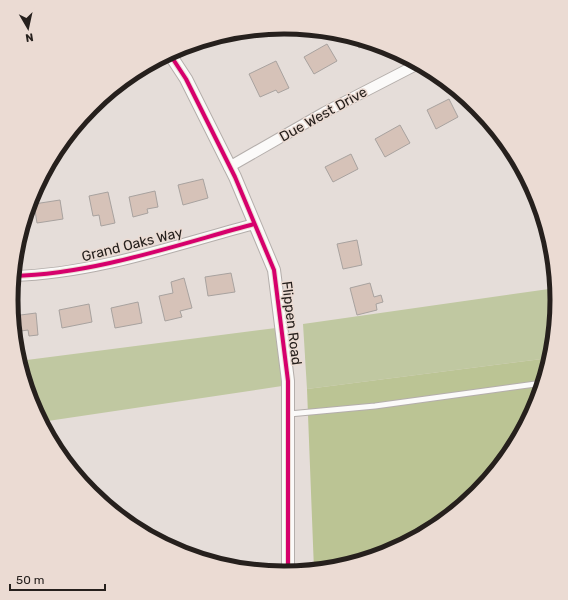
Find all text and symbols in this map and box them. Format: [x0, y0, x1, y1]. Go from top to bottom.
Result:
north arrow [8, 8, 48, 48]
text: N [24, 30, 34, 44]
street label: Due West Drive [276, 83, 370, 146]
street label: Grand Oaks Way [80, 224, 185, 265]
street label: Flippen Road [278, 280, 305, 366]
scale bar [10, 566, 105, 592]
text: 50 m [16, 573, 44, 587]

